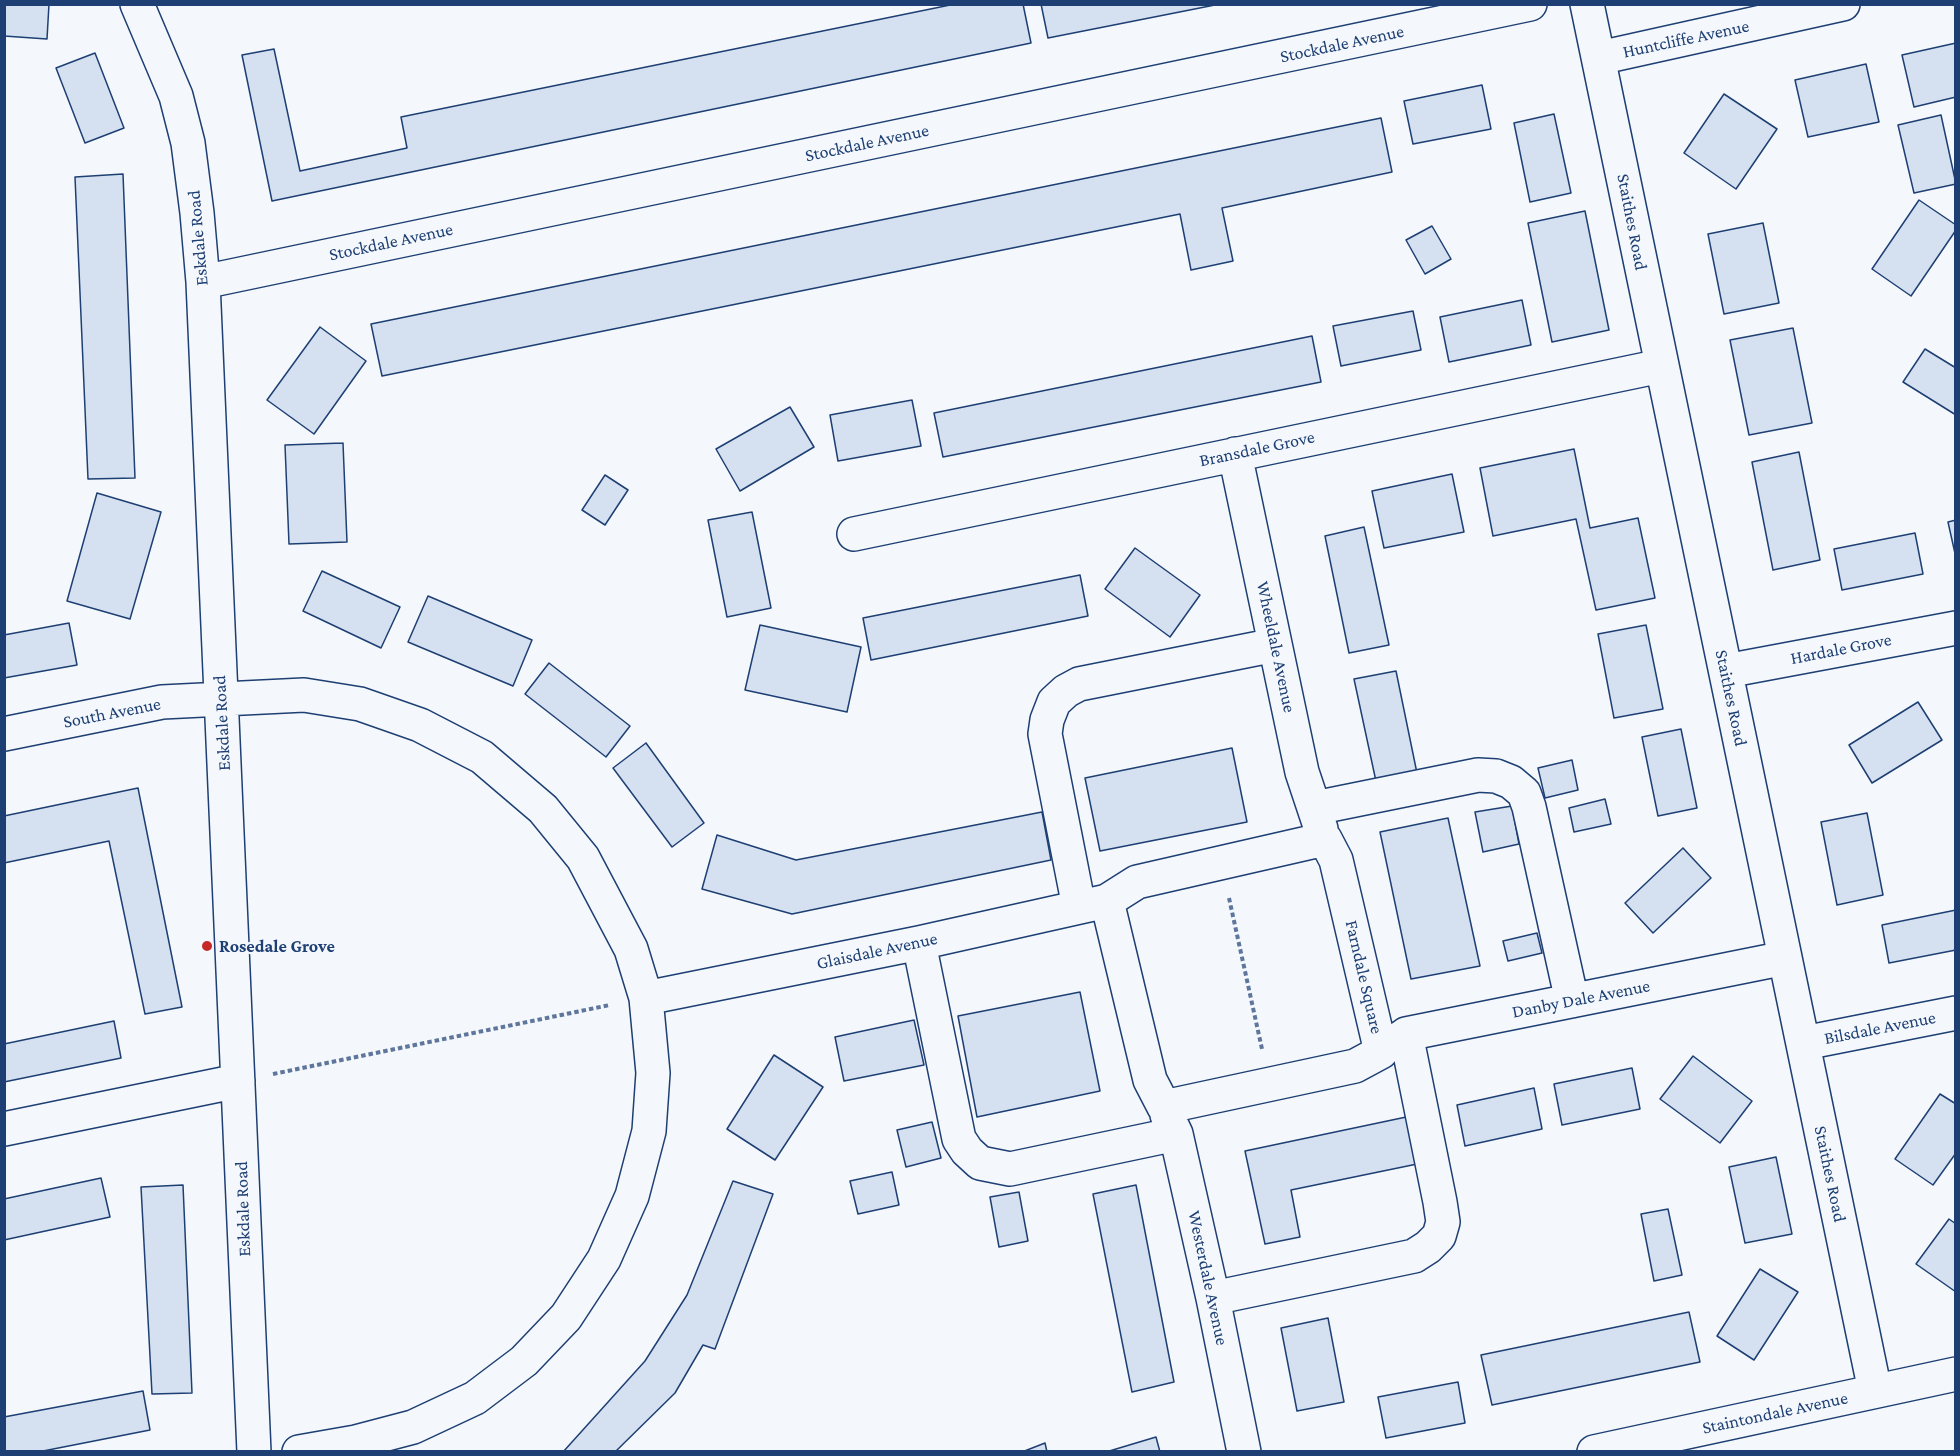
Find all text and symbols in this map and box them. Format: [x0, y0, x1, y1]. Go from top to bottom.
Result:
street label: Huntcliffe Avenue [1621, 15, 1751, 63]
street label: Stockdale Avenue [1278, 20, 1406, 68]
street label: Stockdale Avenue [803, 119, 931, 167]
street label: Staithes Road [1612, 172, 1652, 272]
street label: Eskdale Road [183, 189, 213, 287]
street label: Stockdale Avenue [327, 218, 455, 266]
street label: Bransdale Grove [1197, 426, 1317, 472]
street label: Wheeldale Avenue [1252, 579, 1300, 715]
street label: Hardale Grove [1789, 629, 1893, 669]
street label: Staithes Road [1710, 648, 1752, 748]
street label: Eskdale Road [209, 675, 235, 771]
street label: South Avenue [61, 693, 163, 733]
street label: Farndale Square [1340, 918, 1388, 1036]
street label: Glaisdale Avenue [815, 928, 939, 974]
place label: Rosedale Grove [219, 935, 335, 957]
marker: Rosedale Grove [200, 939, 214, 953]
street label: Danby Dale Avenue [1510, 975, 1652, 1023]
street label: Bilsdale Avenue [1822, 1007, 1938, 1049]
street label: Staithes Road [1809, 1124, 1851, 1224]
street label: Eskdale Road [231, 1161, 255, 1257]
street label: Westerdale Avenue [1183, 1209, 1233, 1347]
street label: Staintondale Avenue [1700, 1387, 1850, 1439]

